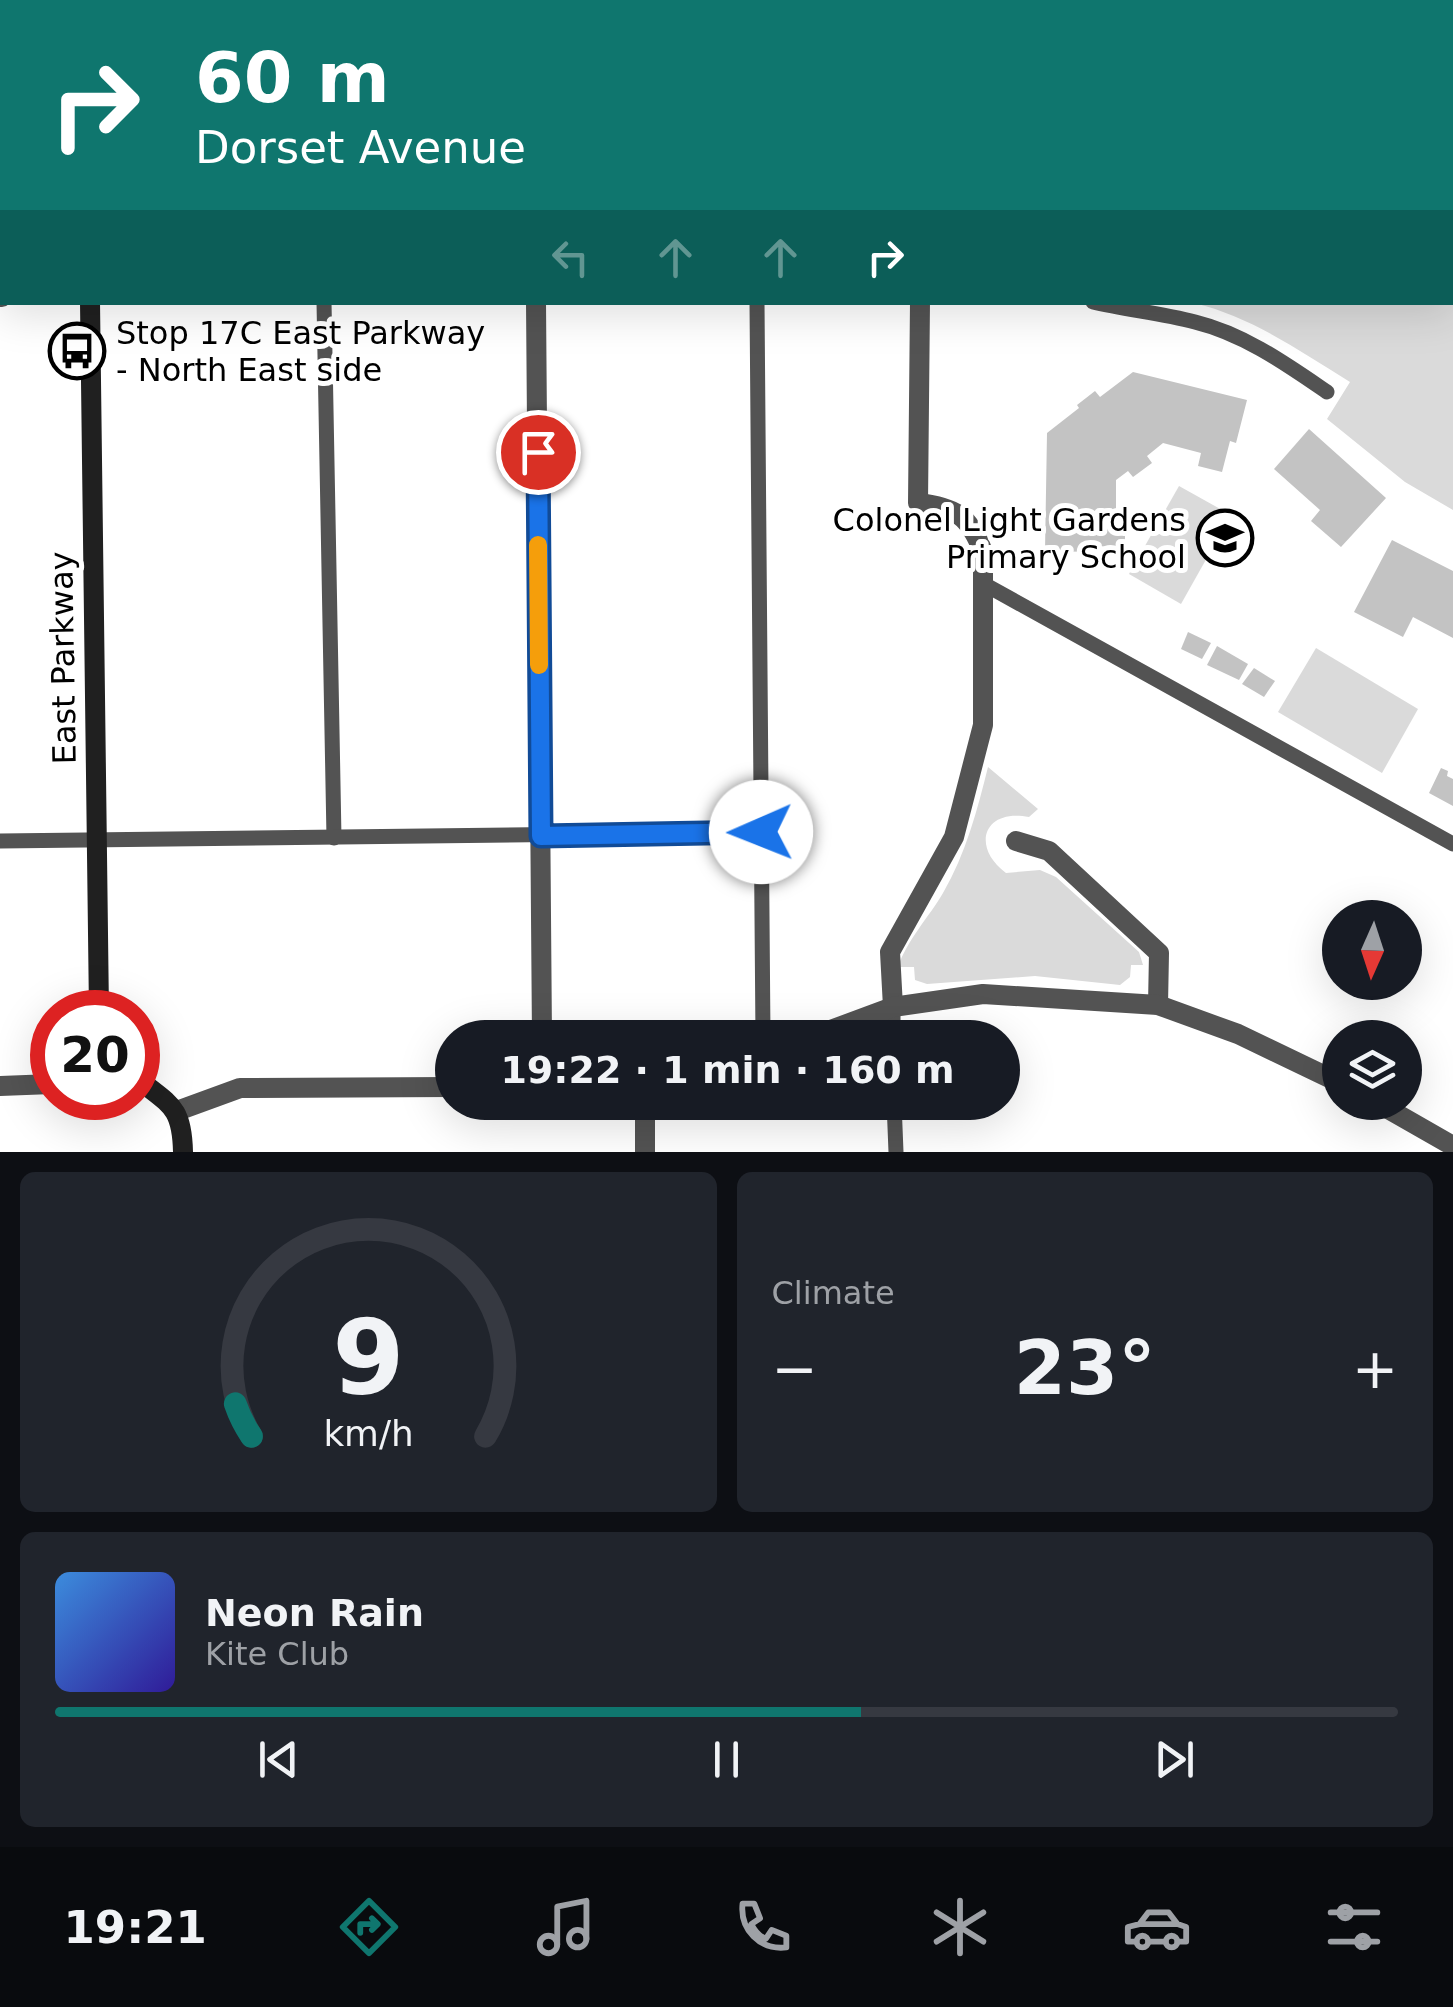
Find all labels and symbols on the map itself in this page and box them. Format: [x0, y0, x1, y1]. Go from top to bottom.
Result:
place label: Stop 17C East Parkway - North East side [116, 314, 485, 389]
bus stop icon: Stop 17C East Parkway - North East side [47, 321, 107, 381]
pin [496, 410, 581, 495]
place label: Colonel Light Gardens Primary School [833, 501, 1186, 576]
school or university icon: Colonel Light Gardens Primary School [1195, 508, 1255, 568]
street label: East Parkway [42, 551, 84, 765]
position arrow [709, 780, 813, 884]
north arrow [1322, 900, 1422, 1000]
speed limit sign: 20 [30, 990, 160, 1120]

